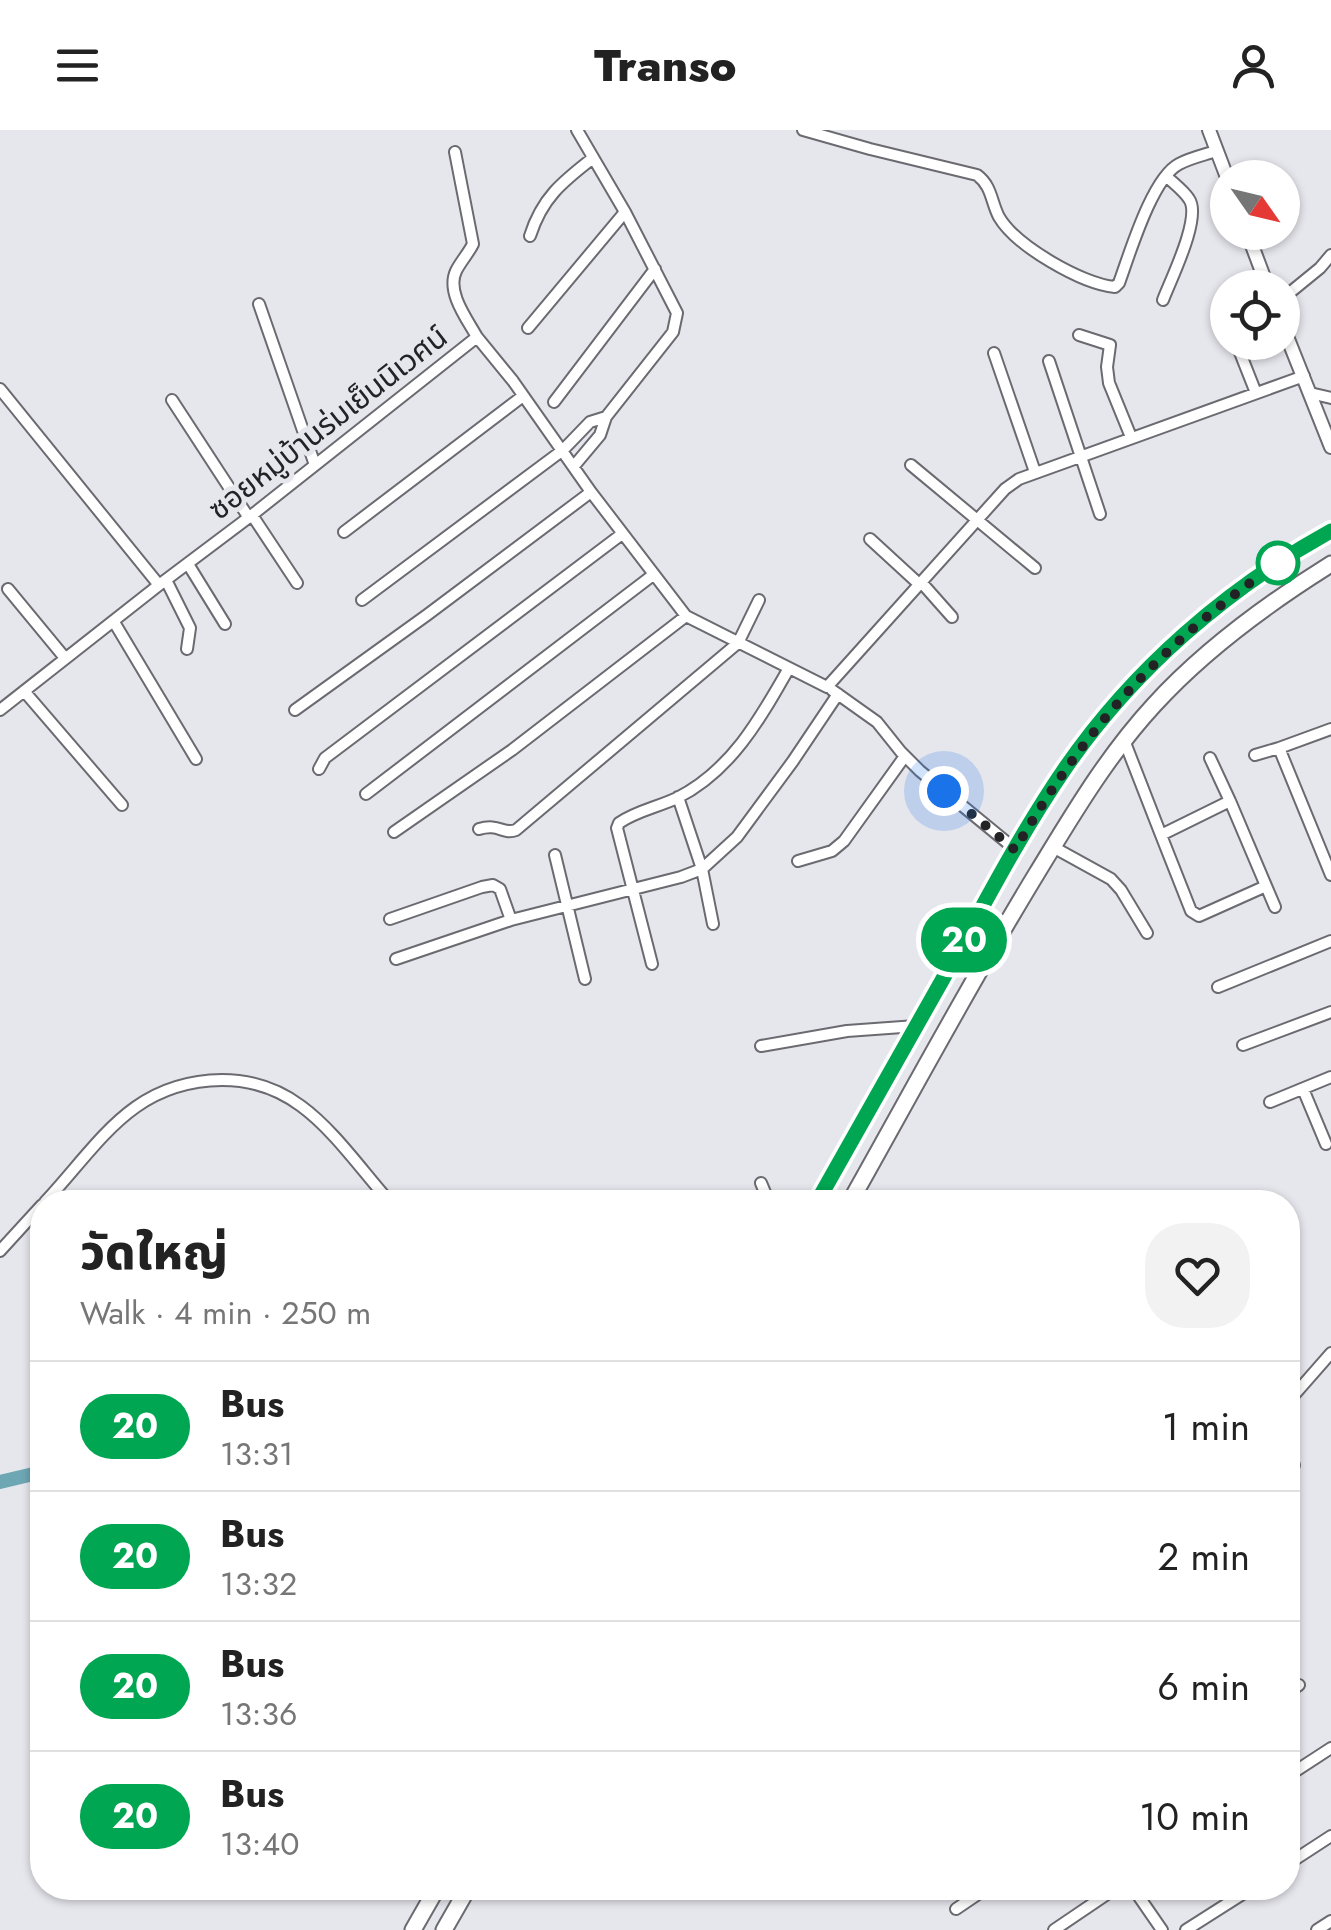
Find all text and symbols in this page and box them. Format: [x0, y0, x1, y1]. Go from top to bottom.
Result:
text: Transo [594, 33, 737, 98]
icon: menu [50, 38, 105, 93]
icon: person [1226, 38, 1281, 93]
north arrow [1210, 160, 1300, 250]
map controls [1210, 160, 1300, 360]
button: locate [1210, 270, 1300, 360]
street label: ซอยหมู่บ้านร่มเย็นนิเวศน์ [199, 316, 456, 530]
unlabelled marker [1257, 542, 1299, 584]
your location [919, 766, 969, 816]
line badge: 20 [919, 908, 1009, 972]
text: 20 [941, 915, 987, 965]
text: วัดใหญ่ [80, 1218, 228, 1287]
button: heart [1145, 1223, 1250, 1328]
text: Walk · 4 min · 250 m [80, 1290, 371, 1336]
text: Bus [220, 1376, 284, 1431]
text: 1 min [1162, 1399, 1250, 1454]
text: 20 [112, 1401, 158, 1451]
text: 13:31 [220, 1431, 293, 1477]
text: Bus [220, 1506, 284, 1561]
text: 2 min [1158, 1529, 1250, 1584]
text: 20 [112, 1531, 158, 1581]
text: 13:32 [220, 1561, 297, 1607]
text: Bus [220, 1636, 284, 1691]
text: 6 min [1157, 1659, 1250, 1714]
text: 20 [112, 1661, 158, 1711]
text: 13:36 [220, 1691, 297, 1737]
text: Bus [220, 1766, 284, 1821]
text: 10 min [1139, 1789, 1250, 1844]
text: 20 [112, 1791, 158, 1841]
text: 13:40 [220, 1821, 299, 1867]

